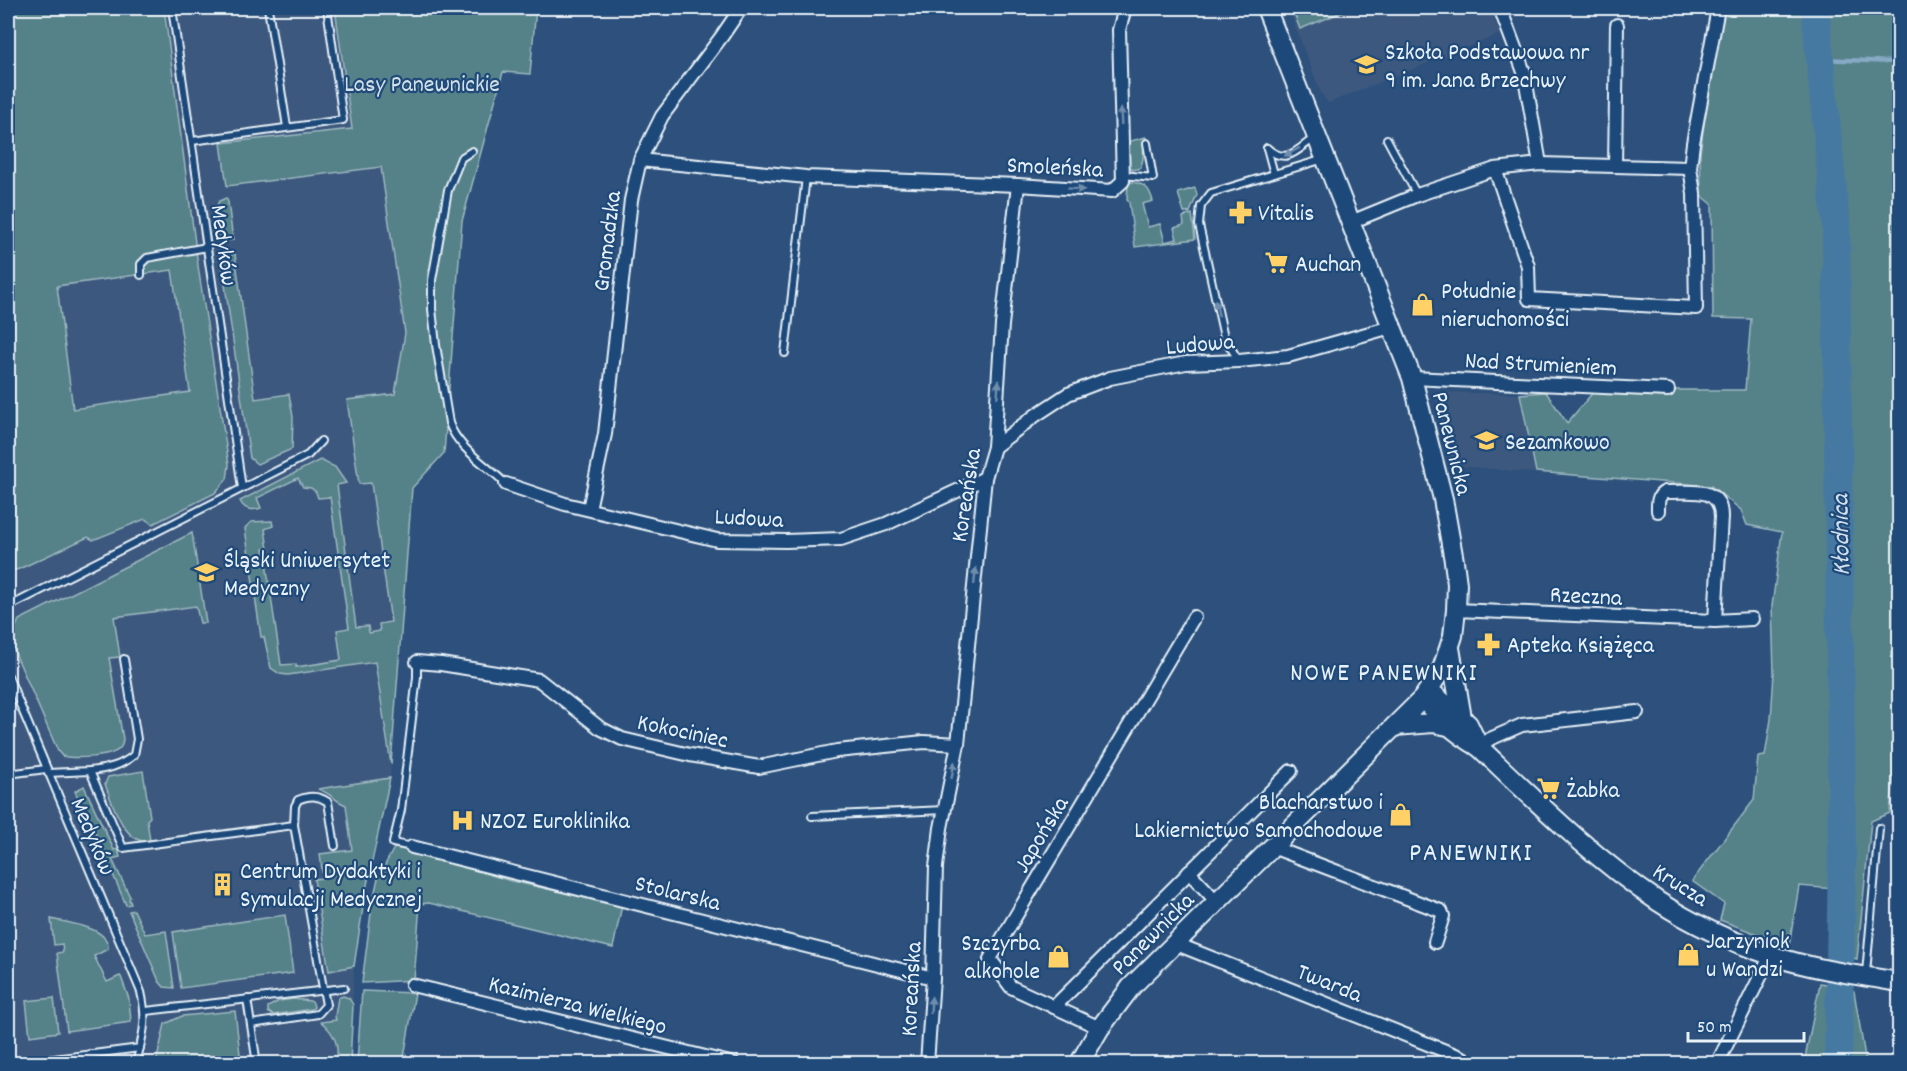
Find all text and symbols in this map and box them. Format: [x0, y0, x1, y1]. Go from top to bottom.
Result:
place label: Szkoła Podstawowa nr 9 im. Jana Brzechwy [1385, 37, 1590, 99]
school or university icon: Szkoła Podstawowa nr 9 im. Jana Brzechwy [1354, 52, 1380, 78]
park label: Lasy Panewnickie [344, 69, 500, 103]
one-way arrow [1116, 107, 1126, 126]
one-way arrow [1283, 147, 1300, 157]
street label: Smoleńska [1006, 149, 1105, 189]
one-way arrow [1066, 184, 1085, 194]
street label: Gromadzka [586, 188, 632, 294]
place label: Vitalis [1258, 198, 1314, 232]
pharmacy icon: Vitalis [1227, 199, 1253, 225]
street label: Medyków [200, 203, 245, 288]
place label: Auchan [1295, 249, 1361, 283]
supermarket icon: Auchan [1264, 250, 1290, 276]
place label: Południe nieruchomości [1441, 276, 1569, 338]
shop icon: Południe nieruchomości [1410, 291, 1436, 317]
one-way arrow [1212, 299, 1222, 317]
street label: Ludowa [1165, 326, 1237, 366]
street label: Nad Strumieniem [1464, 345, 1618, 387]
one-way arrow [993, 380, 1003, 399]
street label: Panewnicka [1421, 388, 1480, 500]
place label: Sezamkowo [1505, 427, 1610, 461]
school or university icon: Sezamkowo [1474, 428, 1500, 454]
street label: Koreańska [944, 445, 992, 545]
water label: Kłodnica [1823, 492, 1862, 576]
street label: Ludowa [714, 501, 785, 539]
place label: Śląski Uniwersytet Medyczny [224, 545, 390, 607]
school or university icon: Śląski Uniwersytet Medyczny [193, 560, 219, 586]
one-way arrow [970, 567, 980, 586]
street label: Rzeczna [1549, 579, 1624, 617]
place label: Apteka Książęca [1507, 630, 1655, 664]
pharmacy icon: Apteka Książęca [1476, 631, 1502, 657]
district label: NOWE PANEWNIKI [1290, 656, 1478, 693]
street label: Kokociniec [634, 707, 731, 759]
one-way arrow [949, 760, 958, 779]
place label: Żabka [1566, 775, 1620, 809]
supermarket icon: Żabka [1535, 776, 1561, 802]
place label: Blacharstwo i Lakiernictwo Samochodowe [1134, 787, 1383, 849]
street label: Japońska [1006, 790, 1079, 880]
street label: Medyków [60, 793, 123, 881]
shop icon: Blacharstwo i Lakiernictwo Samochodowe [1388, 802, 1414, 828]
place label: NZOZ Euroklinika [480, 806, 630, 840]
hospital icon: NZOZ Euroklinika [449, 807, 475, 833]
district label: PANEWNIKI [1409, 835, 1533, 874]
place label: Centrum Dydaktyki i Symulacji Medycznej [240, 856, 422, 918]
street label: Krucza [1645, 856, 1715, 917]
street label: Stolarska [631, 868, 724, 922]
building icon: Centrum Dydaktyki i Symulacji Medycznej [209, 871, 235, 897]
street label: Panewnicka [1105, 885, 1204, 984]
place label: Jarzyniok u Wandzi [1706, 926, 1790, 988]
place label: Szczyrba alkohole [961, 928, 1041, 990]
street label: Koreańska [894, 940, 932, 1037]
shop icon: Jarzyniok u Wandzi [1675, 941, 1701, 967]
shop icon: Szczyrba alkohole [1045, 943, 1071, 969]
street label: Twarda [1291, 956, 1367, 1014]
street label: Kazimierza Wielkiego [485, 968, 670, 1045]
one-way arrow [927, 996, 936, 1015]
scale bar [1688, 1005, 1804, 1043]
text: 50 m [1697, 1016, 1732, 1041]

